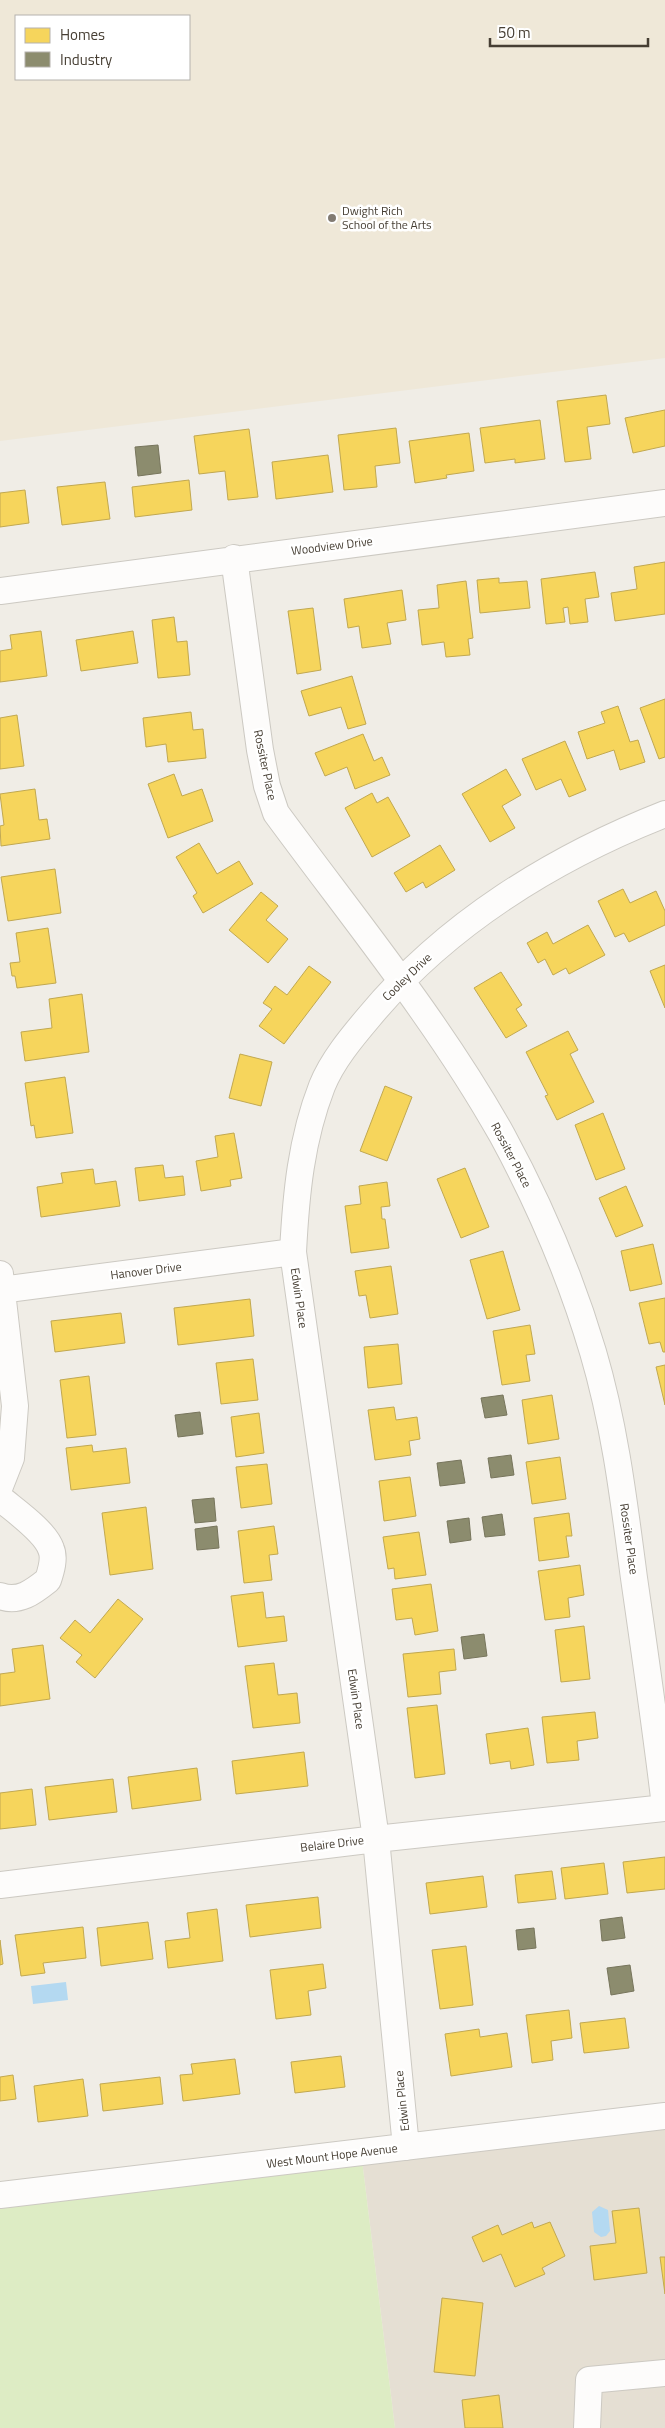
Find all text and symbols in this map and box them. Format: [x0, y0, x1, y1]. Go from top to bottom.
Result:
legend [15, 15, 190, 80]
scale bar [490, 15, 648, 47]
text: 50 m [498, 21, 531, 44]
text: Homes [60, 23, 105, 46]
text: Industry [60, 48, 112, 71]
place label: Dwight Rich School of the Arts [342, 201, 432, 234]
marker: Dwight Rich School of the Arts [326, 212, 338, 224]
street label: Woodview Drive [290, 531, 374, 560]
street label: Rossiter Place [249, 728, 282, 802]
street label: Cooley Drive [378, 948, 436, 1005]
street label: Rossiter Place [486, 1119, 537, 1191]
street label: Hanover Drive [109, 1257, 183, 1284]
street label: Edwin Place [286, 1266, 313, 1329]
street label: Rossiter Place [615, 1502, 644, 1576]
street label: Edwin Place [343, 1667, 370, 1730]
street label: Belaire Drive [299, 1830, 365, 1857]
street label: Edwin Place [389, 2070, 414, 2132]
street label: West Mount Hope Avenue [265, 2138, 399, 2173]

